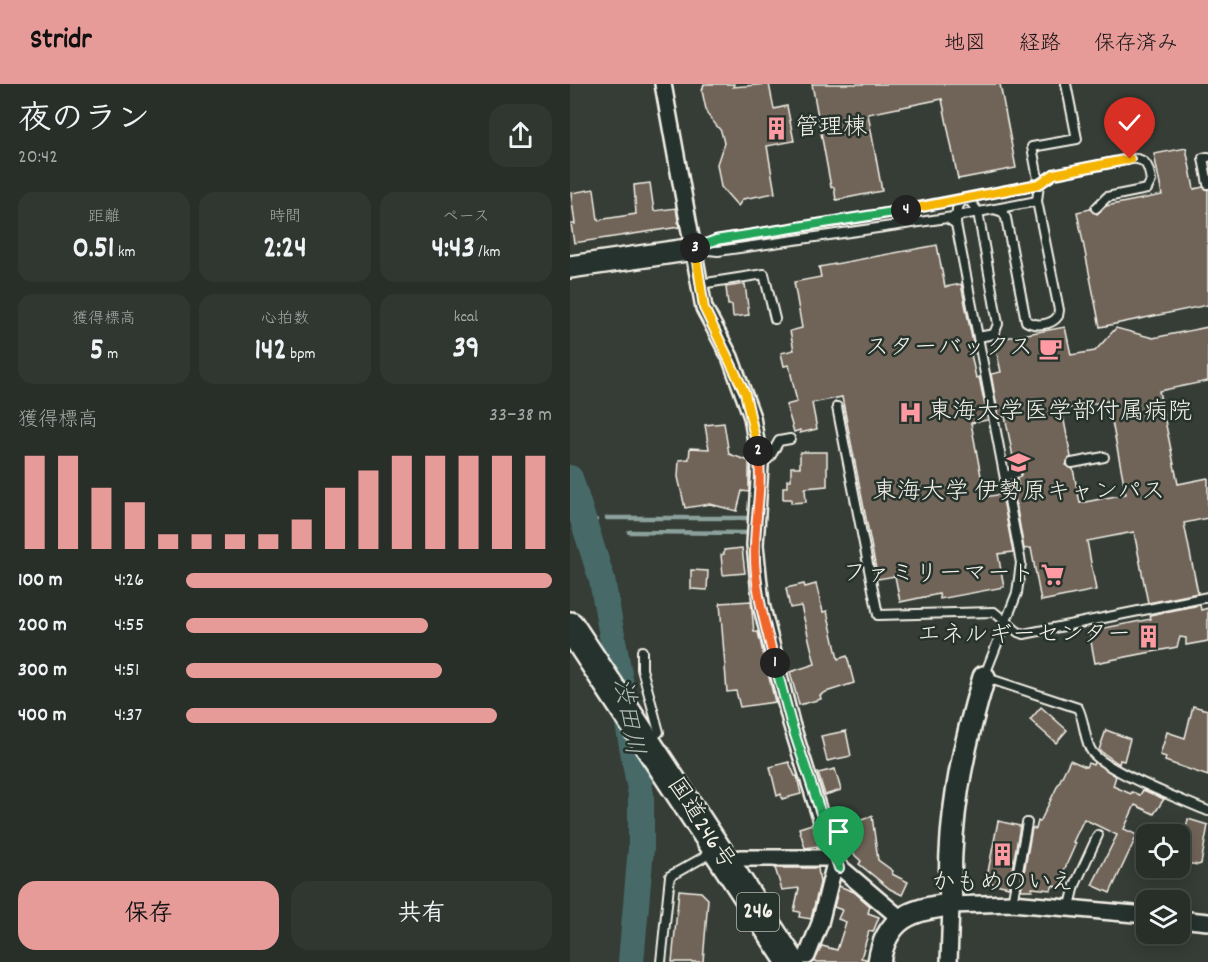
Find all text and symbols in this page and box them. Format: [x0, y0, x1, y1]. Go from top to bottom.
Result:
text: Stridr [30, 22, 92, 62]
text: 地図 [944, 30, 986, 60]
text: 経路 [1019, 30, 1061, 60]
text: 保存済み [1094, 30, 1178, 60]
pin [1104, 97, 1155, 159]
text: 夜のラン [18, 98, 150, 145]
button: share [489, 104, 552, 167]
icon: check [1113, 106, 1146, 139]
place label: 管理棟 [795, 112, 867, 146]
building icon: 管理棟 [764, 116, 790, 142]
text: 20:42 [18, 144, 58, 172]
pin: 4 [891, 195, 921, 225]
text: 4 [903, 198, 909, 221]
text: 距離 [88, 206, 120, 229]
text: 時間 [269, 206, 301, 229]
text: ペース [442, 206, 490, 229]
text: 0.51 [72, 229, 114, 272]
text: 2:24 [263, 229, 307, 272]
text: 4:43 [432, 229, 475, 272]
pin: 3 [680, 233, 710, 263]
text: 3 [691, 236, 699, 259]
text: km [114, 241, 136, 264]
text: /km [475, 241, 500, 264]
text: kcal [454, 306, 478, 329]
text: 獲得標高 [72, 308, 136, 331]
text: 心拍数 [261, 308, 309, 331]
text: 39 [452, 329, 480, 372]
text: 5 [90, 331, 104, 374]
text: 142 [254, 331, 287, 374]
place label: スターバックス [865, 332, 1033, 366]
cafe icon: スターバックス [1038, 336, 1064, 362]
text: m [104, 343, 118, 366]
text: bpm [287, 343, 316, 366]
place label: 東海大学医学部付属病院 [928, 396, 1192, 430]
hospital icon: 東海大学医学部付属病院 [897, 400, 923, 426]
text: 33–38 m [489, 402, 552, 430]
text: 獲得標高 [18, 407, 98, 435]
pin: 2 [743, 436, 773, 466]
text: 2 [755, 439, 762, 462]
school or university icon: 東海大学 伊勢原キャンパス [1006, 450, 1032, 476]
place label: 東海大学 伊勢原キャンパス [873, 476, 1165, 510]
place label: ファミリーマート [843, 558, 1035, 592]
supermarket icon: ファミリーマート [1040, 562, 1066, 588]
text: 100 m [18, 567, 63, 595]
text: 4:26 [114, 567, 144, 595]
text: 200 m [18, 612, 67, 640]
text: 4:55 [114, 612, 144, 640]
place label: エネルギーセンター [917, 619, 1131, 653]
building icon: エネルギーセンター [1136, 623, 1162, 649]
pin: 1 [760, 648, 790, 678]
text: 1 [773, 651, 777, 674]
text: 300 m [18, 657, 67, 685]
text: 4:51 [114, 657, 139, 685]
water label: 渋田川 [602, 675, 652, 759]
text: 400 m [18, 702, 66, 730]
text: 4:37 [114, 702, 142, 730]
street label: 国道246号 [657, 771, 743, 877]
pin [813, 806, 864, 868]
icon: arrive [822, 815, 855, 848]
map controls [1136, 824, 1190, 944]
button: locate [1136, 824, 1190, 878]
building icon: かもめのいえ [990, 841, 1016, 867]
place label: かもめのいえ [931, 867, 1075, 901]
button: 保存 [18, 881, 279, 950]
button: 共有 [291, 881, 552, 950]
button: layers [1136, 890, 1190, 944]
road number: 246 [737, 893, 779, 931]

